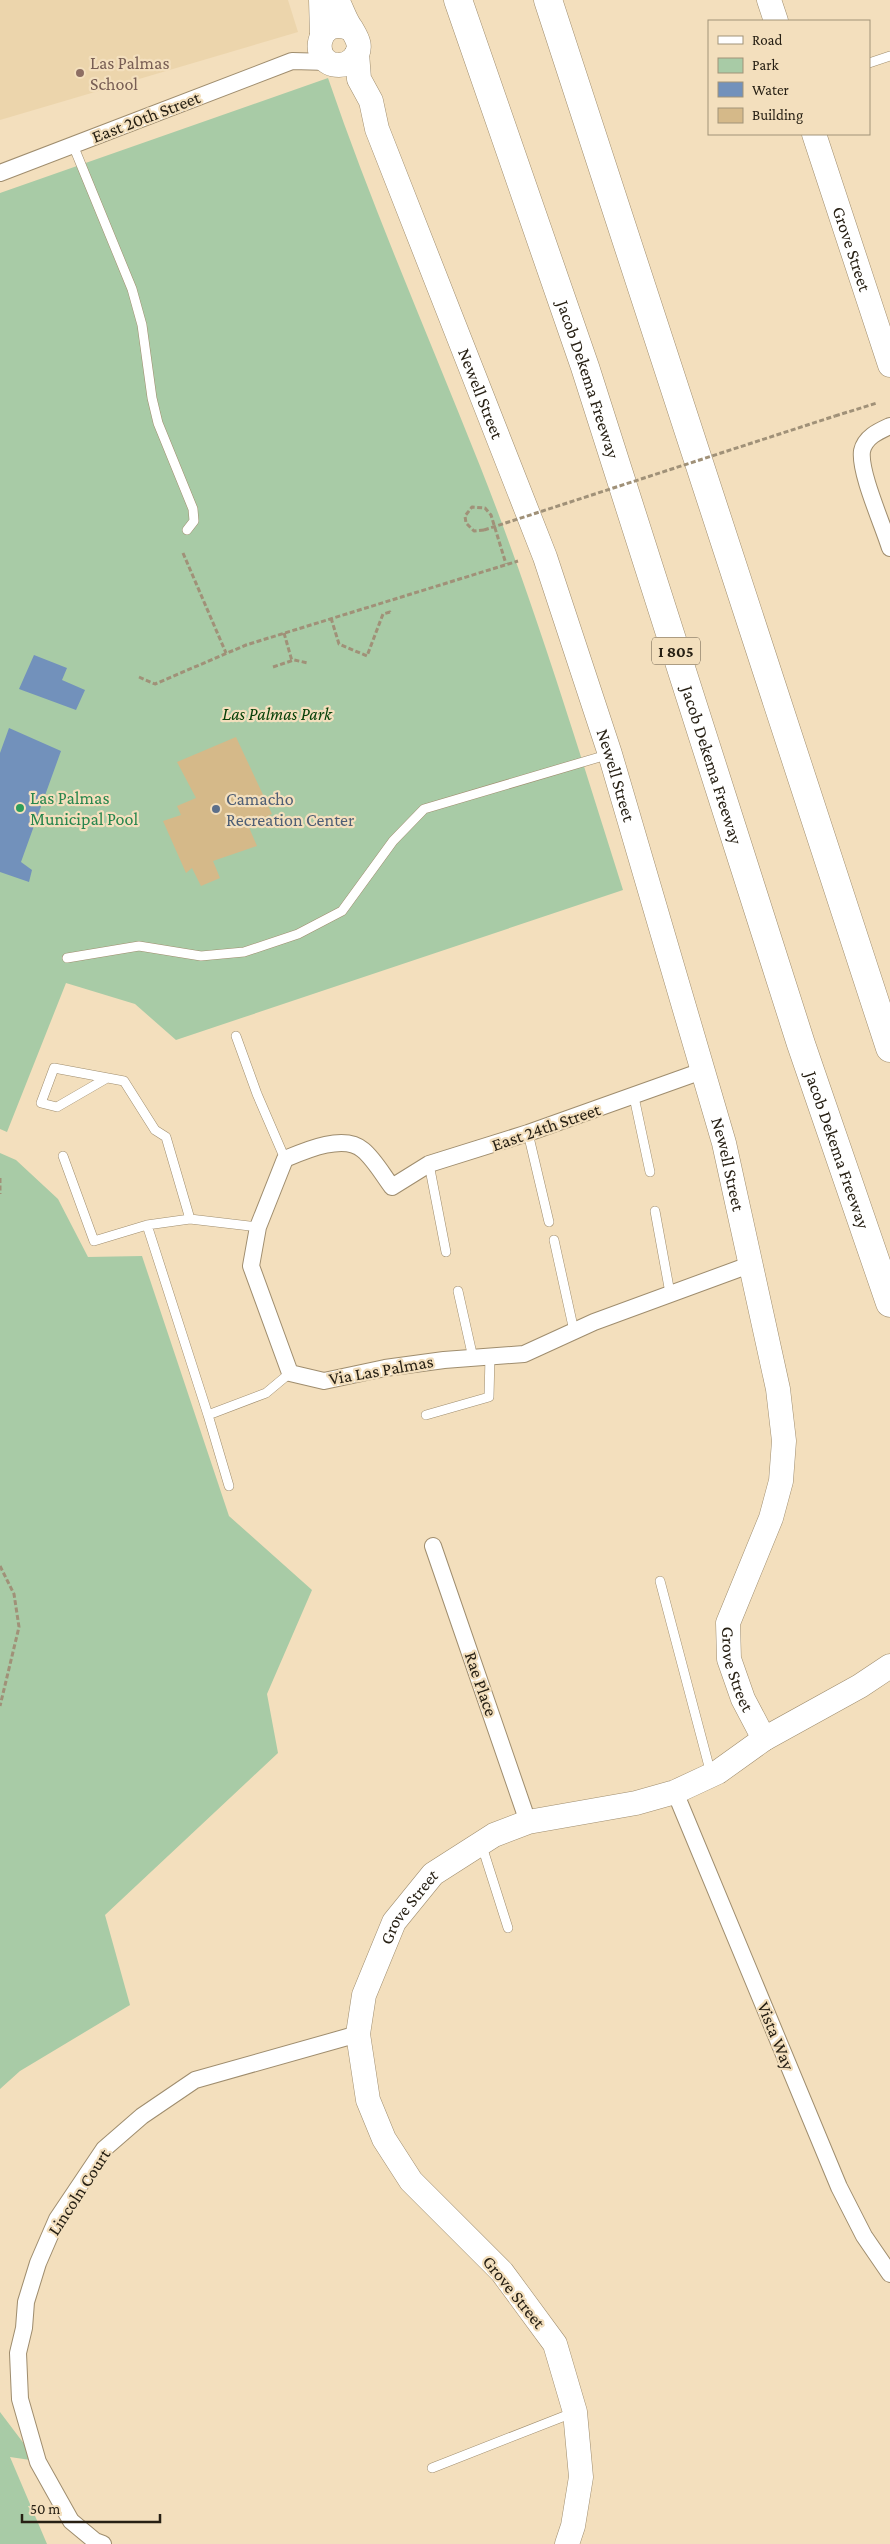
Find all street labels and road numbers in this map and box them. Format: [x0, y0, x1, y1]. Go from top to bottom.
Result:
street label: East 20th Street [89, 87, 204, 147]
street label: Grove Street [829, 204, 875, 295]
street label: Jacob Dekema Freeway [552, 296, 624, 462]
street label: Newell Street [454, 345, 508, 443]
road number: I 805 [652, 637, 700, 664]
street label: Jacob Dekema Freeway [677, 681, 747, 847]
street label: Newell Street [592, 726, 640, 825]
street label: Jacob Dekema Freeway [800, 1067, 874, 1232]
street label: East 24th Street [489, 1099, 604, 1155]
street label: Newell Street [707, 1115, 749, 1214]
street label: Via Las Palmas [327, 1351, 435, 1389]
street label: Grove Street [718, 1626, 758, 1716]
street label: Rae Place [461, 1649, 501, 1719]
street label: Grove Street [376, 1863, 442, 1947]
street label: Vista Way [753, 1999, 799, 2074]
street label: Lincoln Court [44, 2144, 115, 2239]
street label: Grove Street [479, 2252, 550, 2333]

